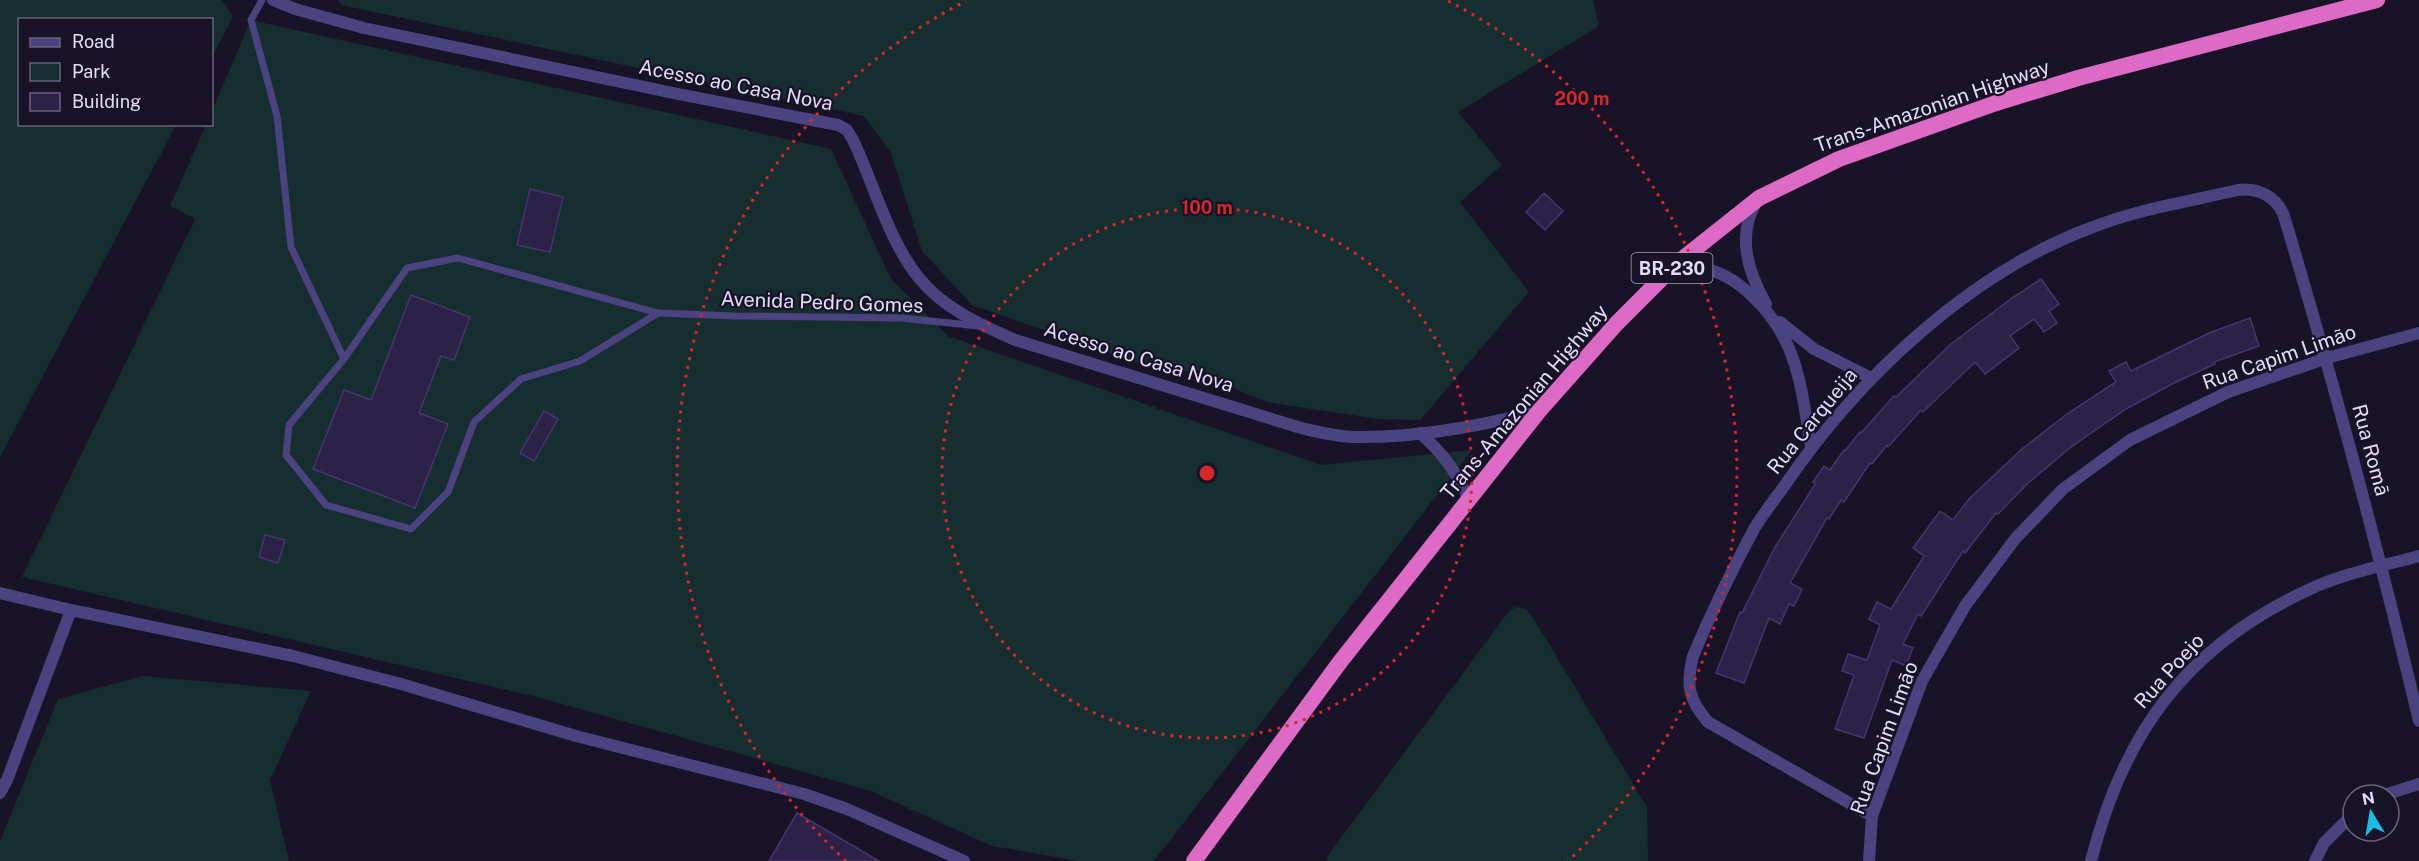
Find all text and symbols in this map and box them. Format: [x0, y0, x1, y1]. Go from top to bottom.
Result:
legend [18, 18, 213, 126]
text: Road [72, 31, 115, 52]
street label: Acesso ao Casa Nova [637, 54, 835, 116]
street label: Trans-Amazonian Highway [1811, 54, 2053, 158]
text: Park [72, 61, 110, 82]
text: 200 m [1555, 88, 1609, 109]
text: Building [72, 91, 141, 112]
text: 100 m [1181, 197, 1233, 218]
road number: BR-230 [1632, 253, 1712, 283]
street label: Avenida Pedro Gomes [720, 286, 924, 318]
street label: Trans-Amazonian Highway [1435, 299, 1613, 504]
street label: Acesso ao Casa Nova [1041, 317, 1237, 397]
street label: Rua Capim Limão [2199, 319, 2359, 395]
street label: Rua Carqueija [1762, 363, 1862, 479]
street label: Rua Romã [2347, 402, 2395, 498]
centre of rings [1197, 463, 1217, 483]
street label: Rua Poejo [2129, 629, 2209, 713]
street label: Rua Capim Limão [1845, 658, 1923, 818]
north arrow [2341, 783, 2401, 843]
text: N [2360, 788, 2376, 809]

